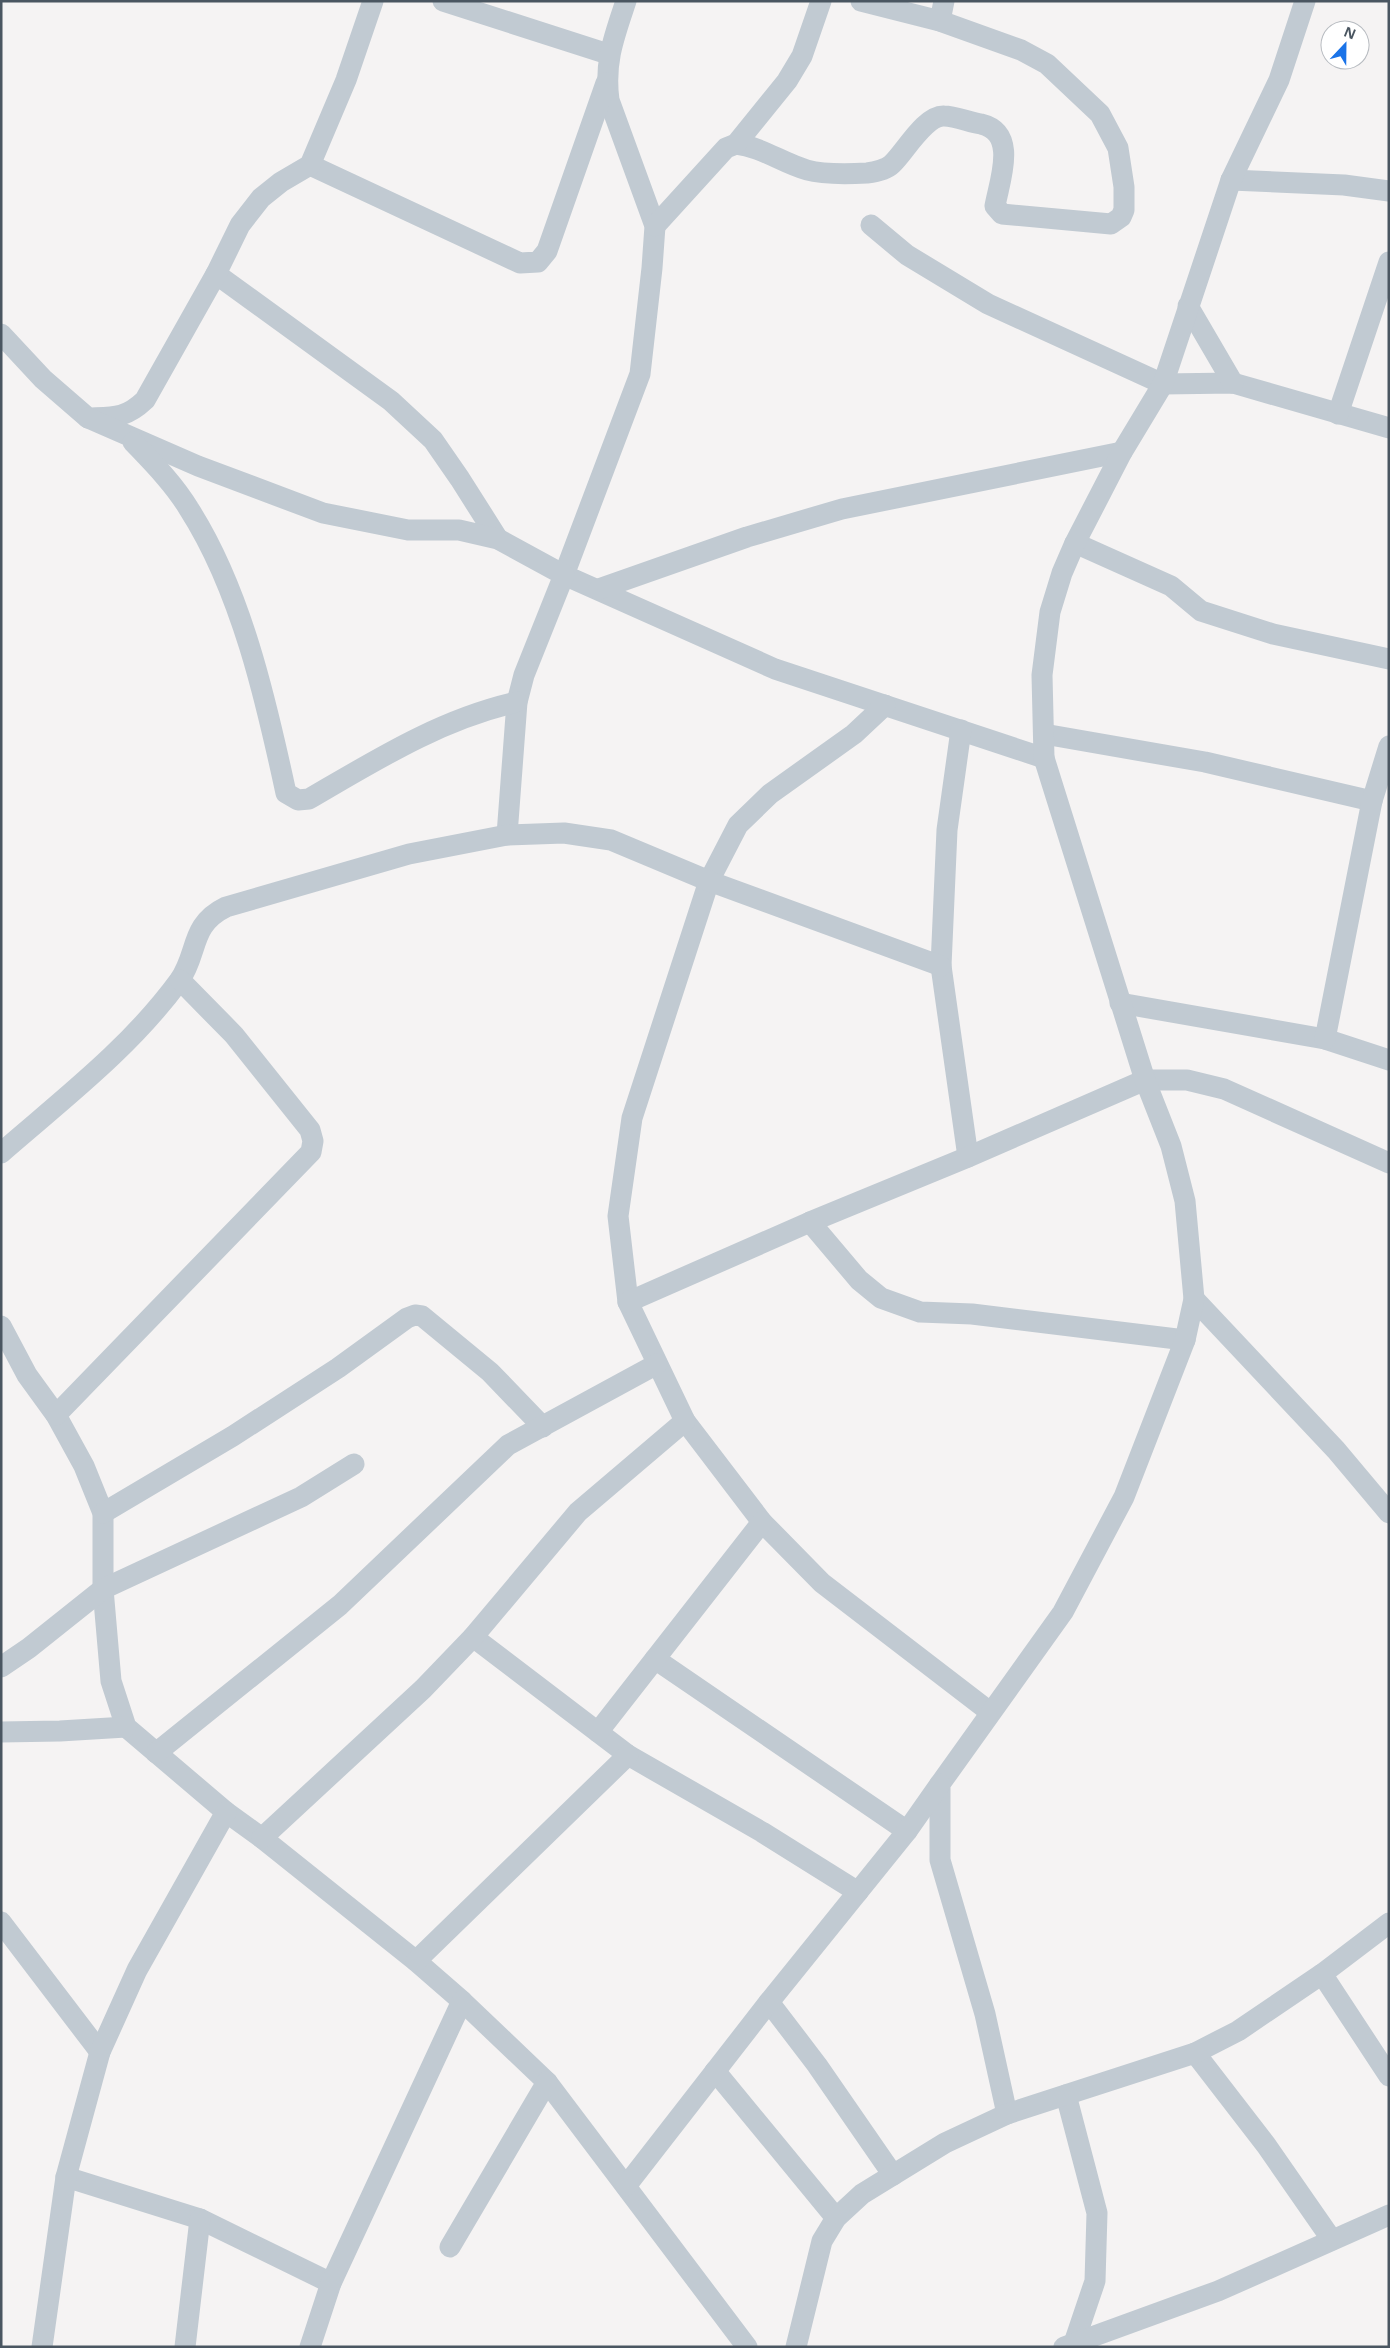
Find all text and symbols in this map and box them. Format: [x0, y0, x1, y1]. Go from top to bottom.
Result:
north arrow [1320, 20, 1370, 70]
text: N [1341, 22, 1359, 43]

